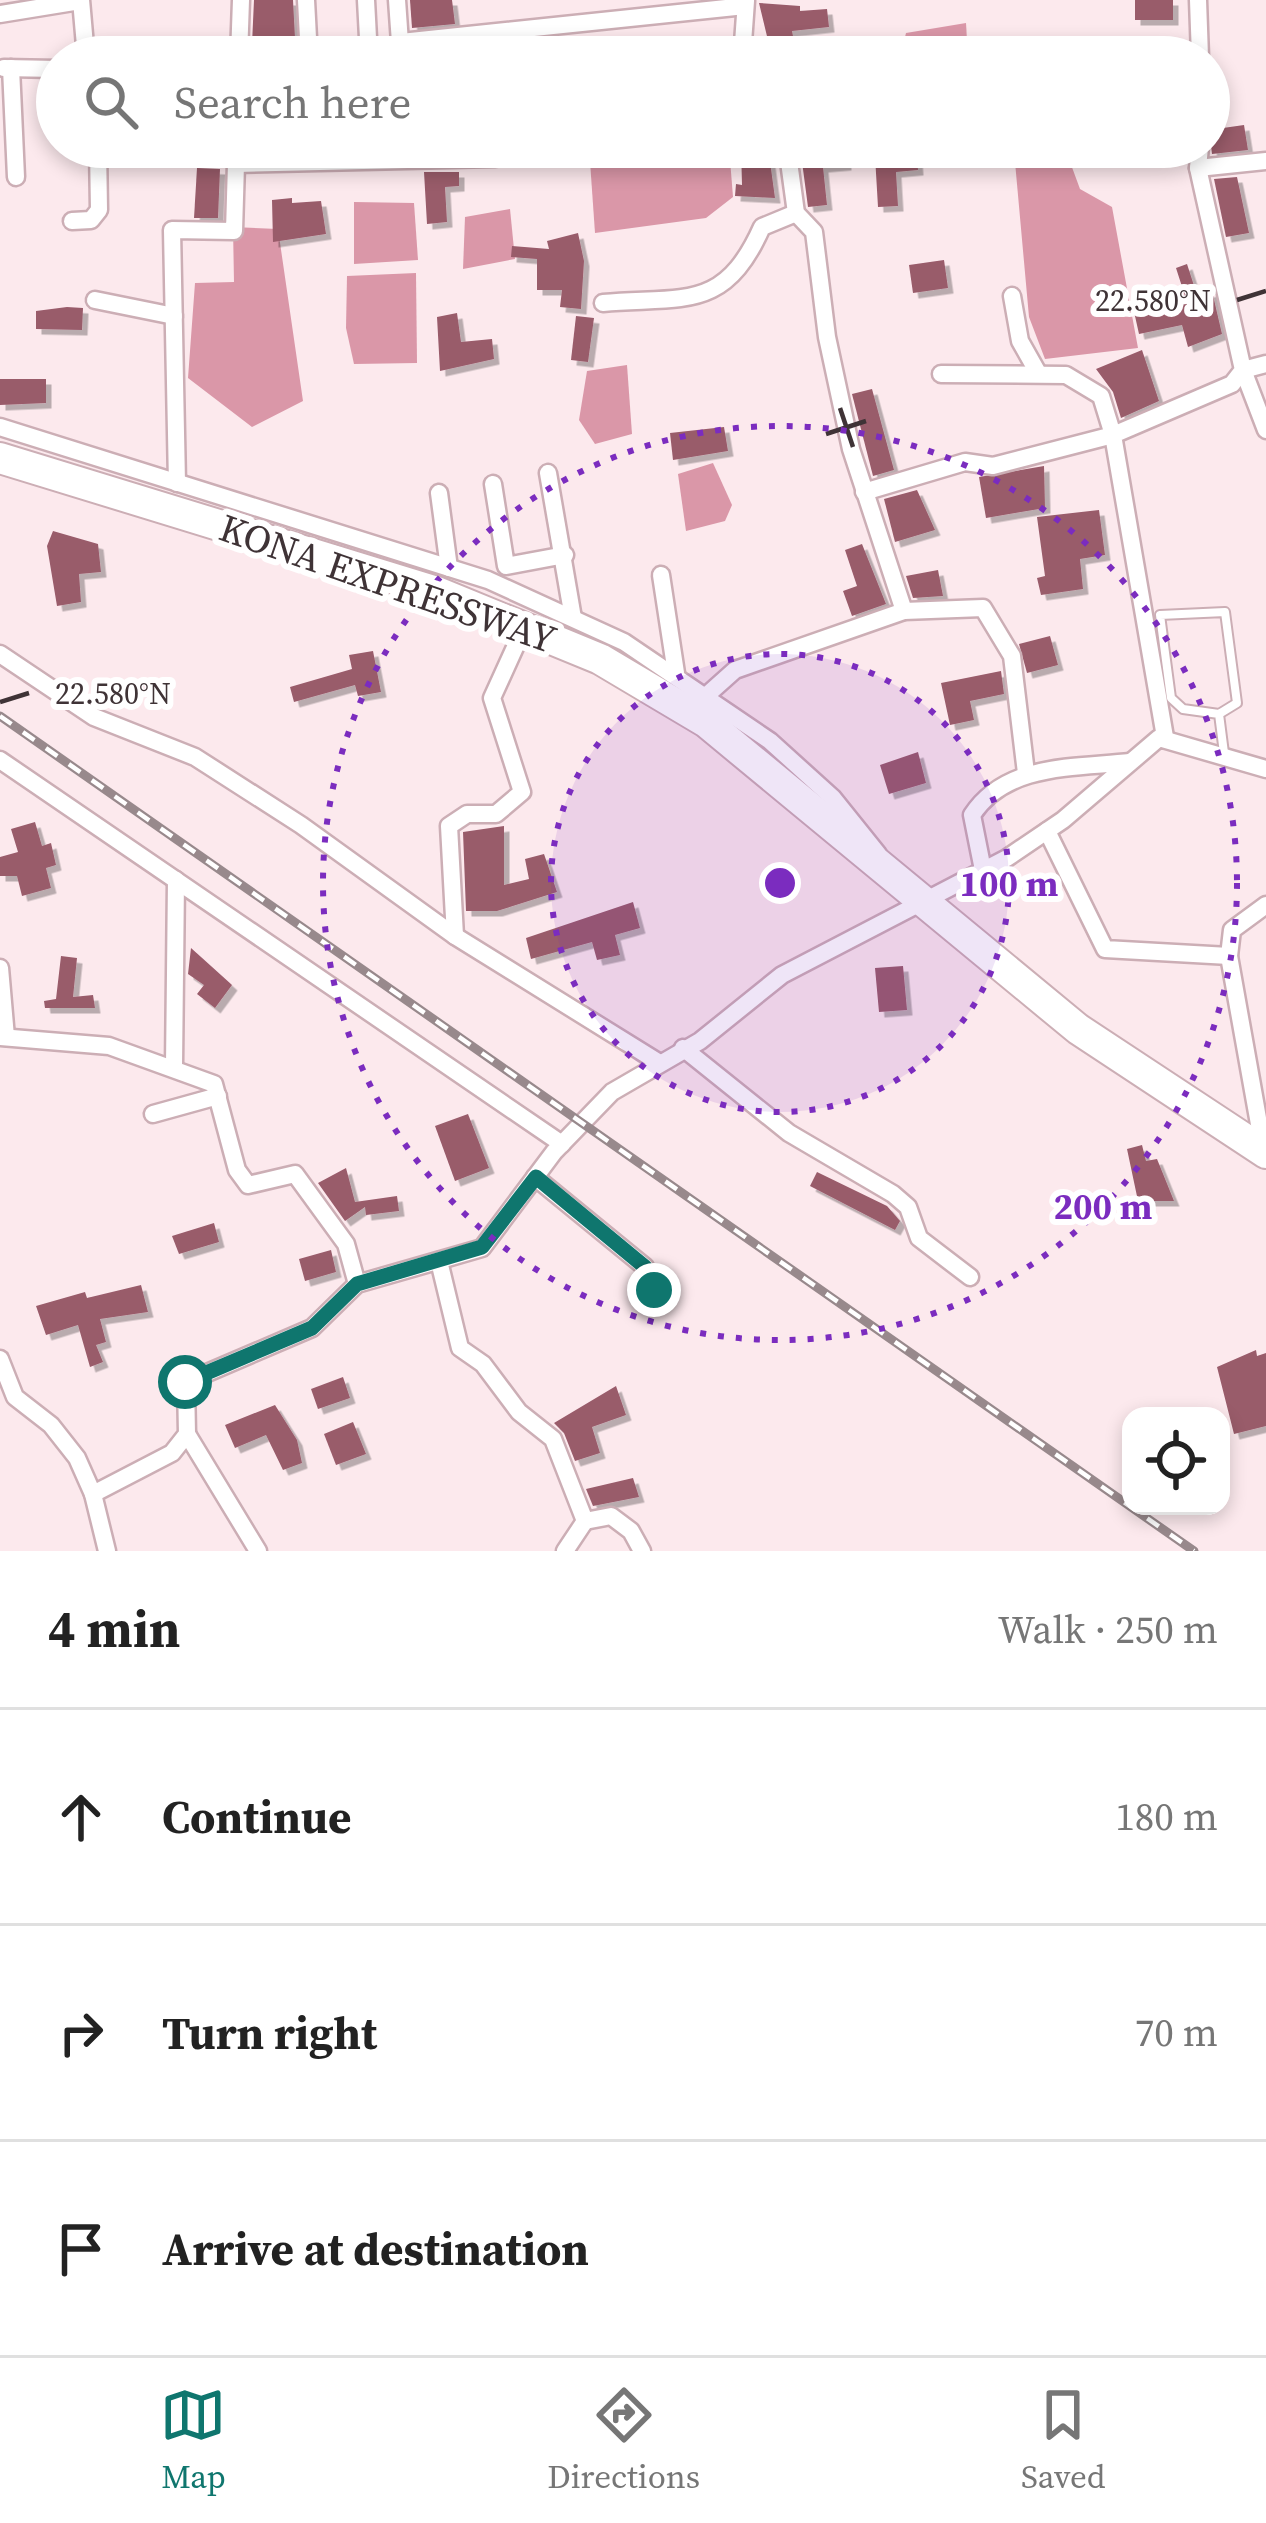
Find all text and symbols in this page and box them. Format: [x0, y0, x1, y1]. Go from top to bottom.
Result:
search box [36, 36, 1230, 168]
icon: search [78, 69, 144, 135]
text: Search here [174, 71, 411, 133]
text: 22.580°N [1095, 280, 1211, 321]
street label: KONA EXPRESSWAY [212, 501, 563, 666]
text: 22.580°N [55, 673, 171, 714]
text: 100 m [960, 859, 1058, 908]
centre of rings [759, 862, 801, 904]
text: 200 m [1054, 1182, 1152, 1231]
route end [627, 1263, 681, 1317]
route start [158, 1355, 212, 1409]
map controls [1122, 1407, 1230, 1515]
button: locate [1122, 1407, 1230, 1515]
text: 4 min [48, 1594, 180, 1664]
text: Walk · 250 m [998, 1603, 1218, 1656]
icon: ahead [48, 1784, 114, 1850]
text: Continue [162, 1786, 351, 1848]
text: 180 m [1115, 1790, 1218, 1843]
icon: right [48, 2000, 114, 2066]
text: Turn right [162, 2002, 377, 2064]
text: 70 m [1135, 2006, 1218, 2059]
icon: arrive [48, 2216, 114, 2282]
text: Arrive at destination [162, 2218, 589, 2280]
tab: Map [160, 2382, 226, 2499]
tab: Directions [547, 2382, 700, 2499]
tab: Saved [1021, 2382, 1106, 2499]

